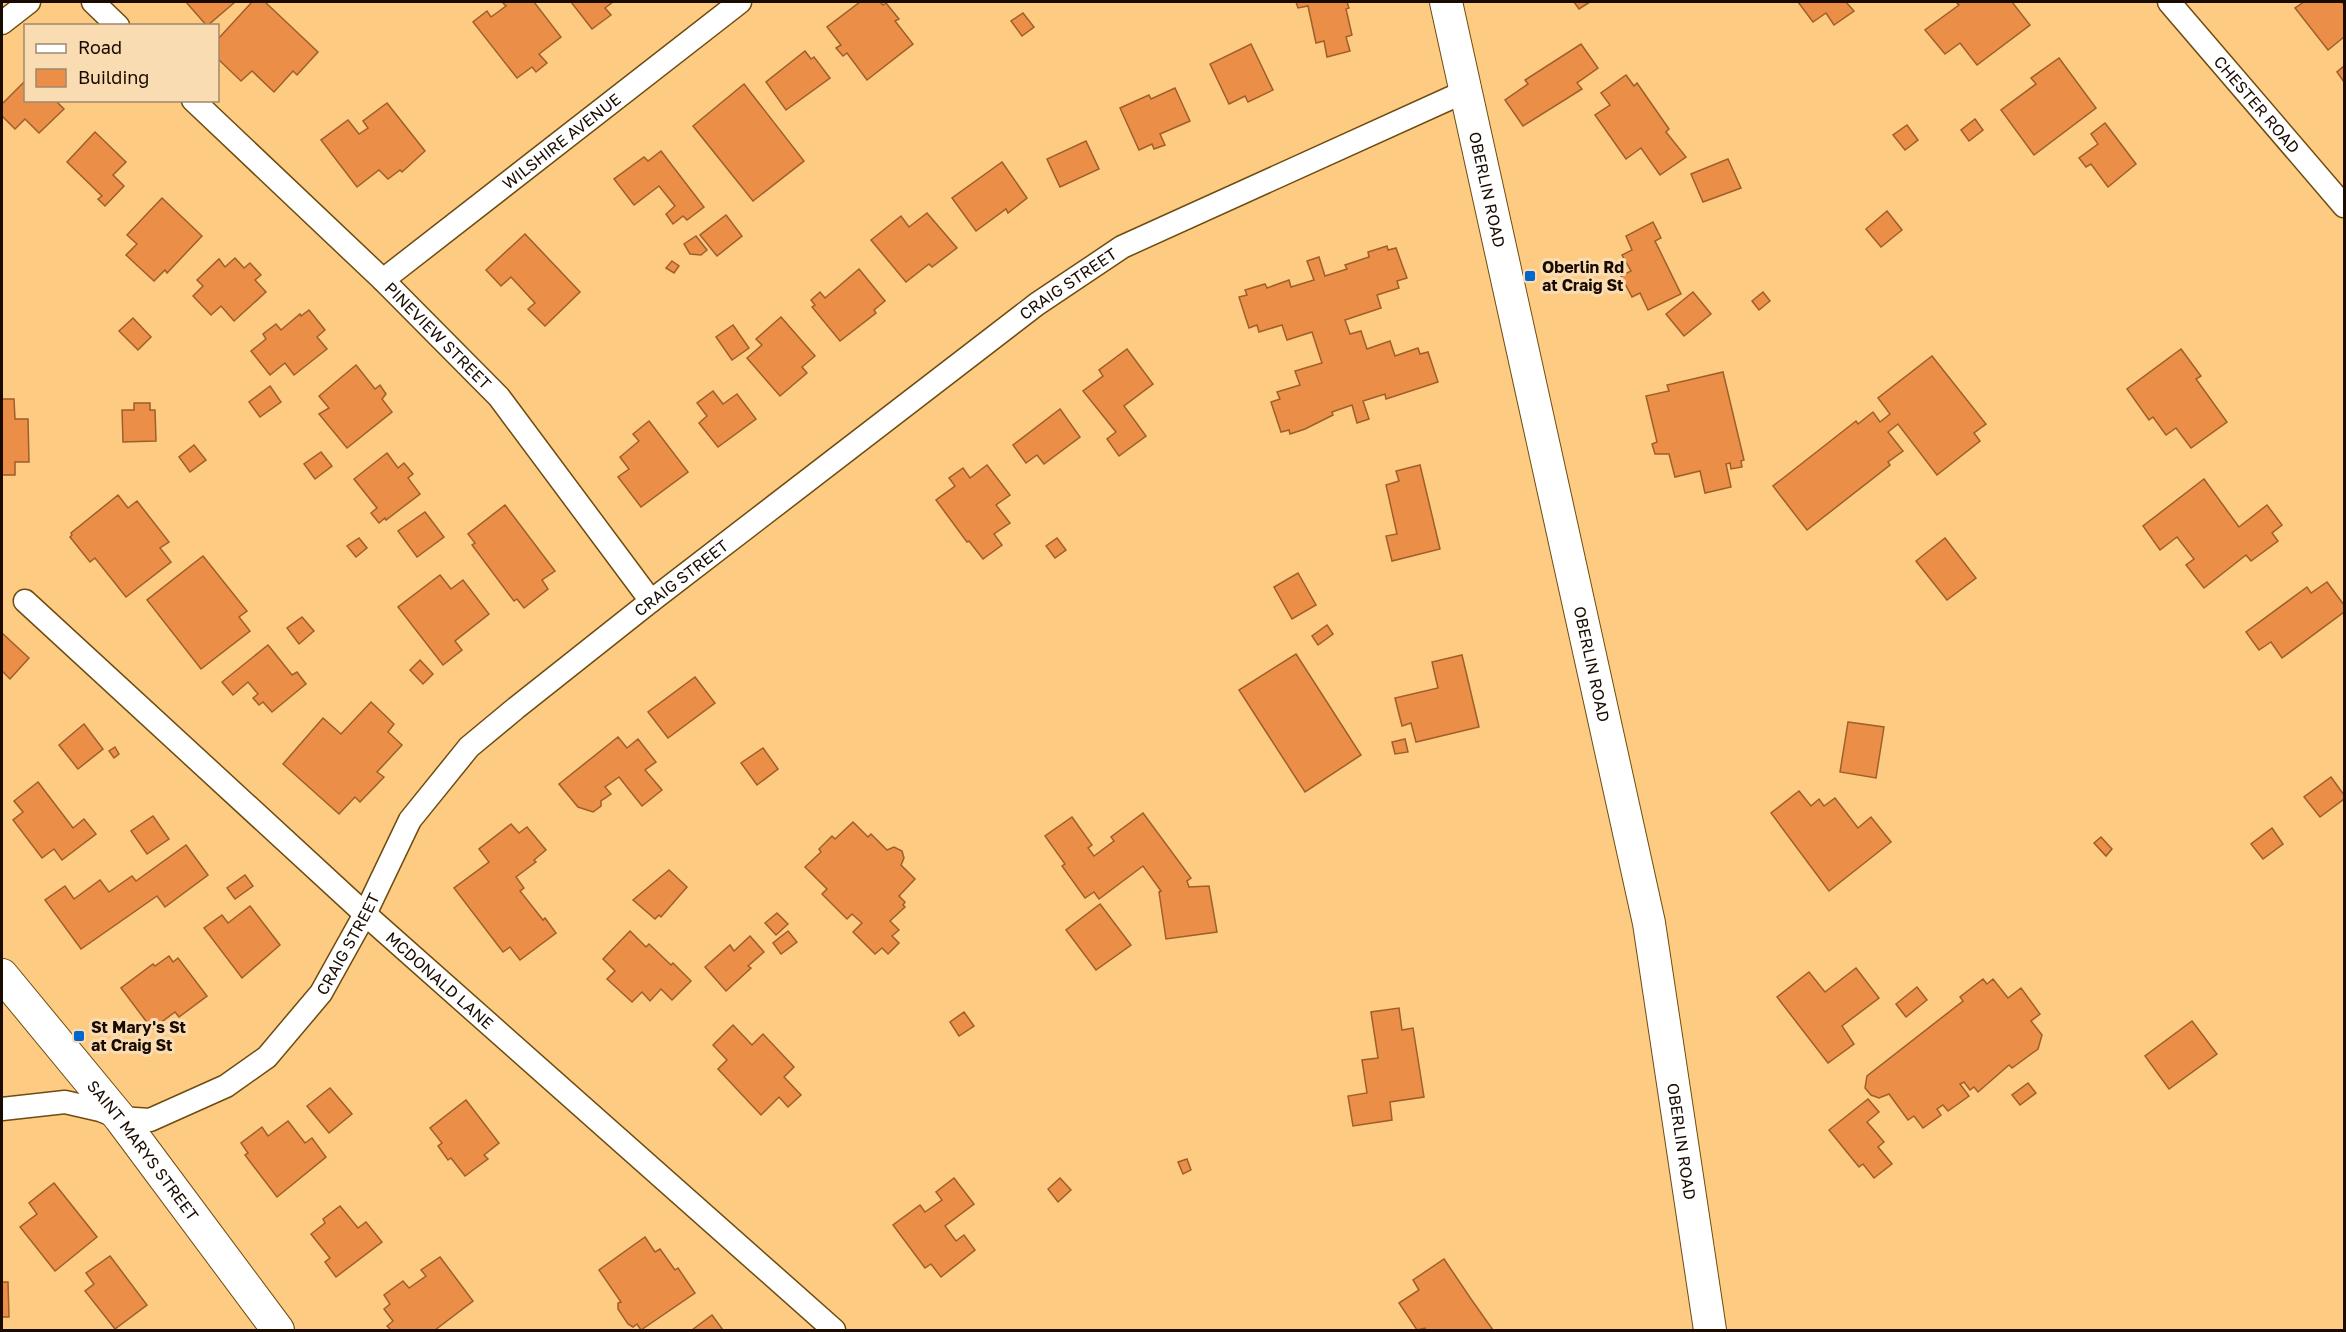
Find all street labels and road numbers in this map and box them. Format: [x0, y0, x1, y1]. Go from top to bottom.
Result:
street label: CHESTER ROAD [2210, 52, 2304, 157]
street label: WILSHIRE AVENUE [498, 89, 625, 194]
street label: OBERLIN ROAD [1465, 130, 1510, 249]
street label: CRAIG STREET [1015, 243, 1120, 324]
street label: PINEVIEW STREET [381, 278, 496, 393]
street label: CRAIG STREET [630, 535, 732, 620]
street label: OBERLIN ROAD [1569, 604, 1614, 724]
street label: CRAIG STREET [312, 890, 384, 999]
street label: MCDONALD LANE [382, 927, 498, 1033]
street label: SAINT MARYS STREET [83, 1076, 203, 1225]
street label: OBERLIN ROAD [1663, 1082, 1700, 1201]

